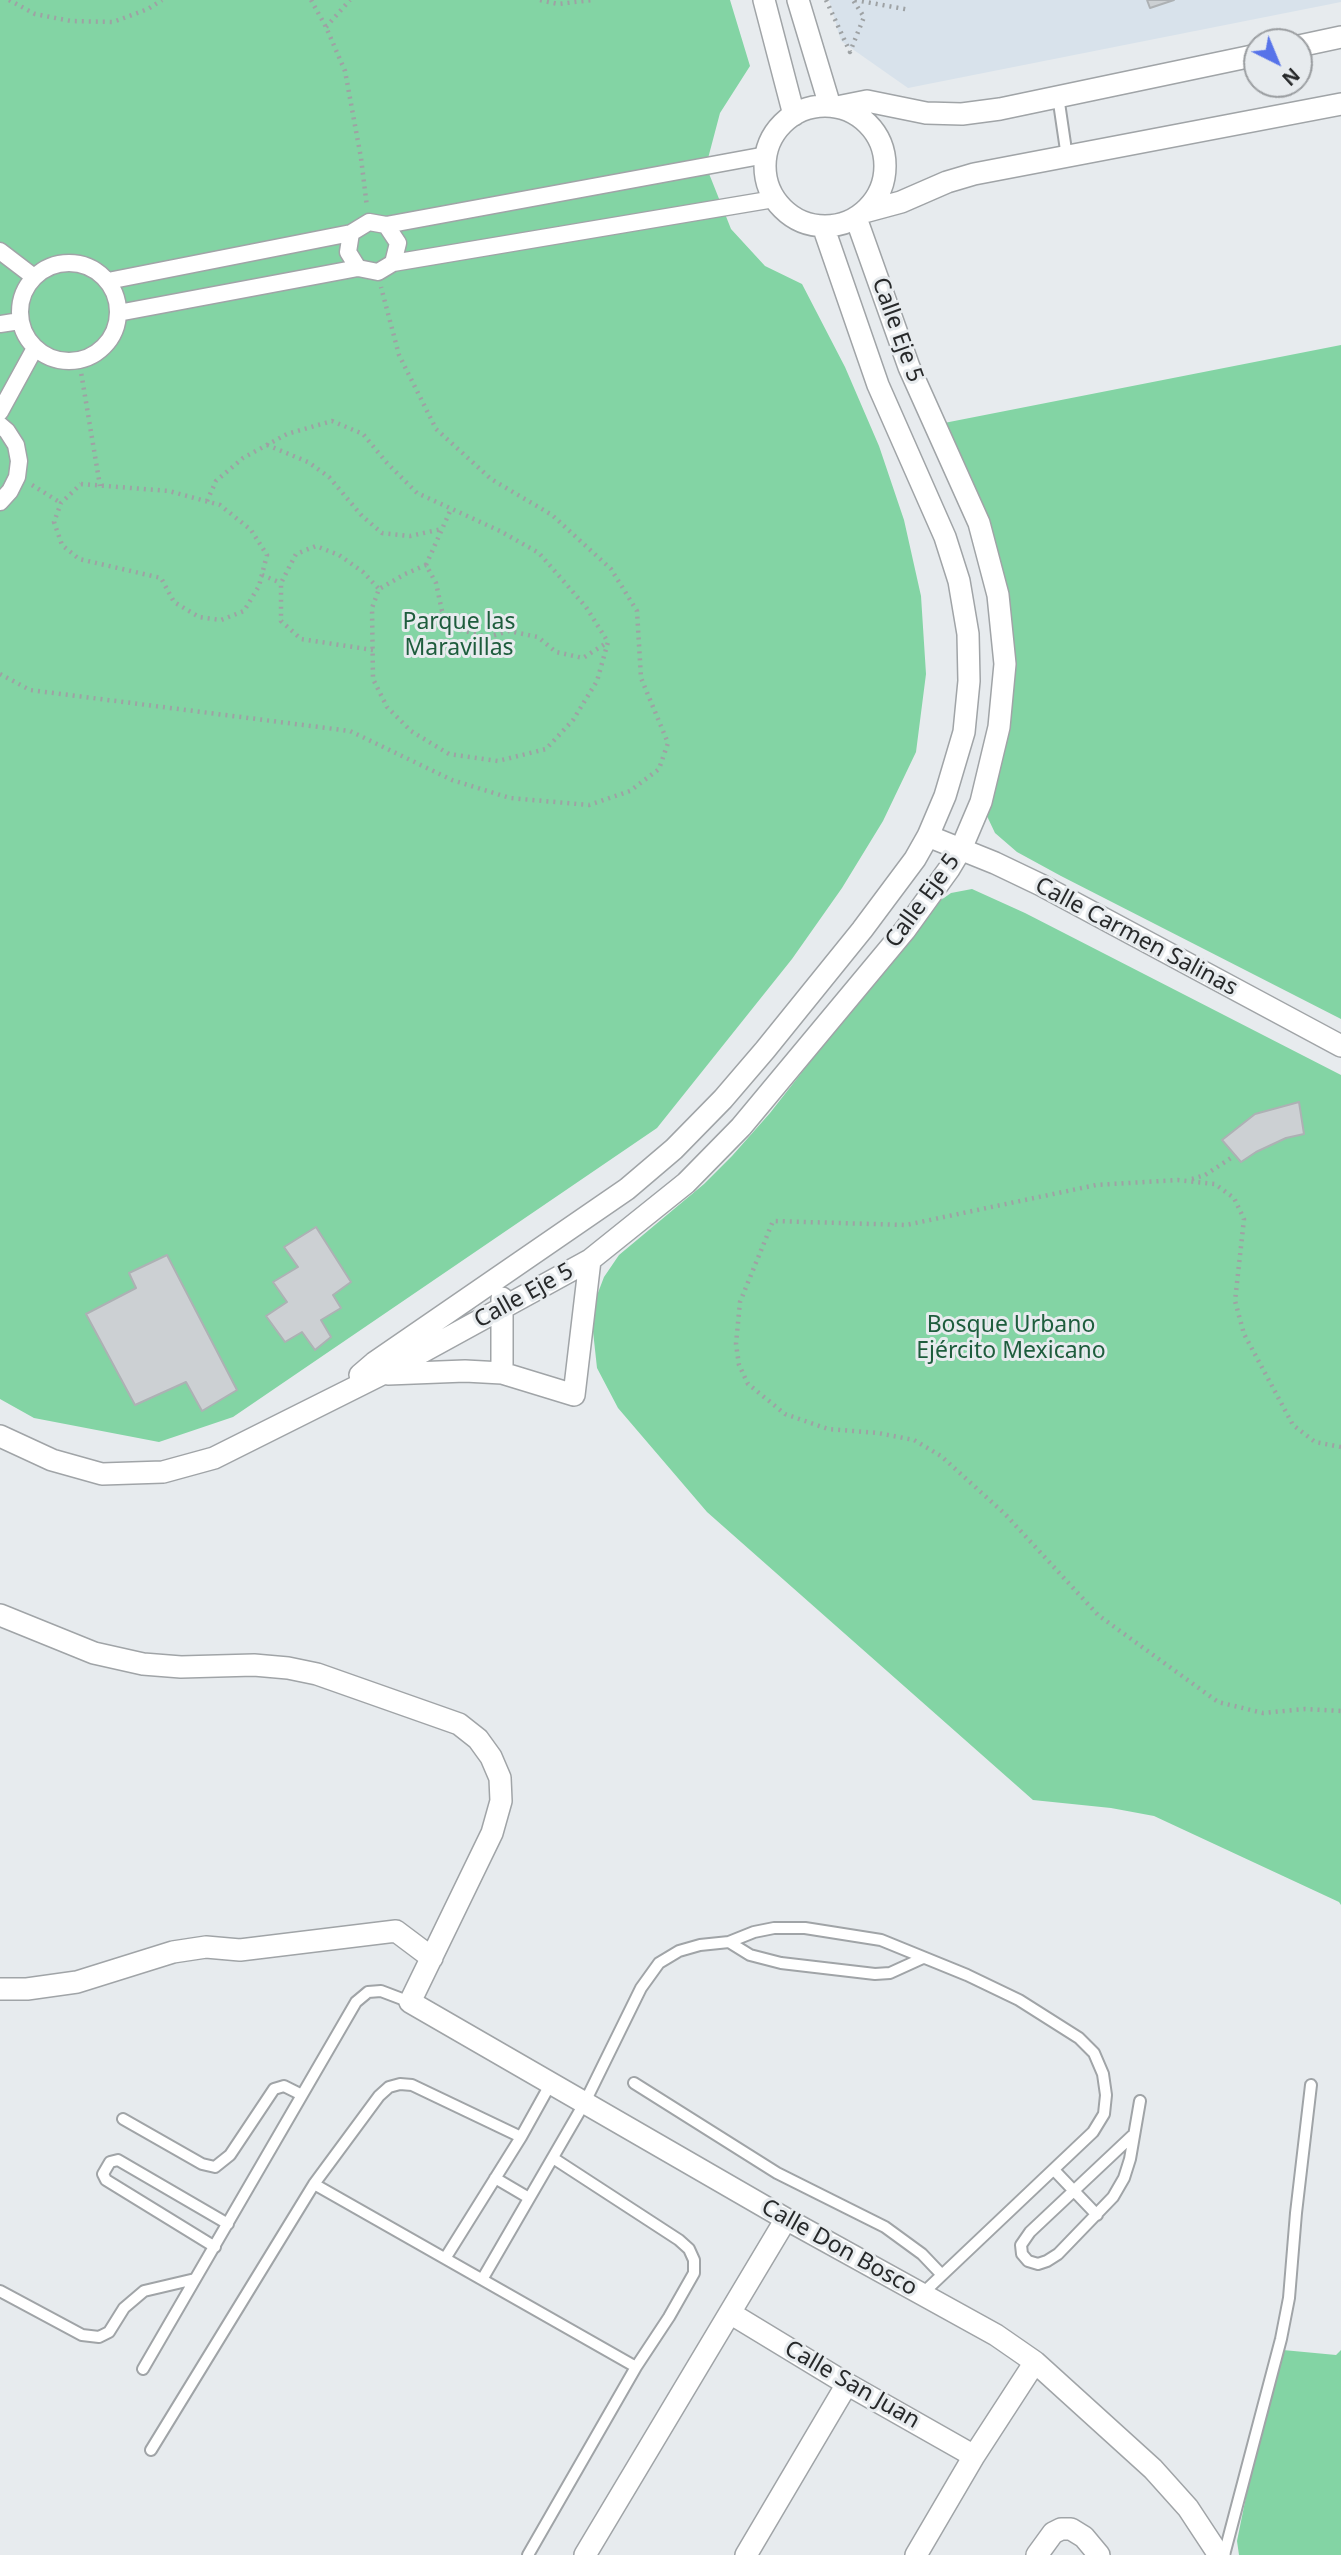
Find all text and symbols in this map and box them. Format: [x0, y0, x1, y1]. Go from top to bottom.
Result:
north arrow [1243, 28, 1313, 98]
text: N [1276, 62, 1305, 92]
street label: Calle Eje 5 [865, 274, 929, 386]
park label: Parque las Maravillas [402, 608, 516, 662]
street label: Calle Eje 5 [880, 849, 966, 953]
street label: Calle Carmen Salinas [1030, 872, 1242, 1002]
street label: Calle Eje 5 [470, 1257, 578, 1335]
park label: Bosque Urbano Ejército Mexicano [916, 1311, 1106, 1365]
street label: Calle Don Bosco [756, 2194, 922, 2302]
street label: Calle San Juan [779, 2335, 925, 2435]

